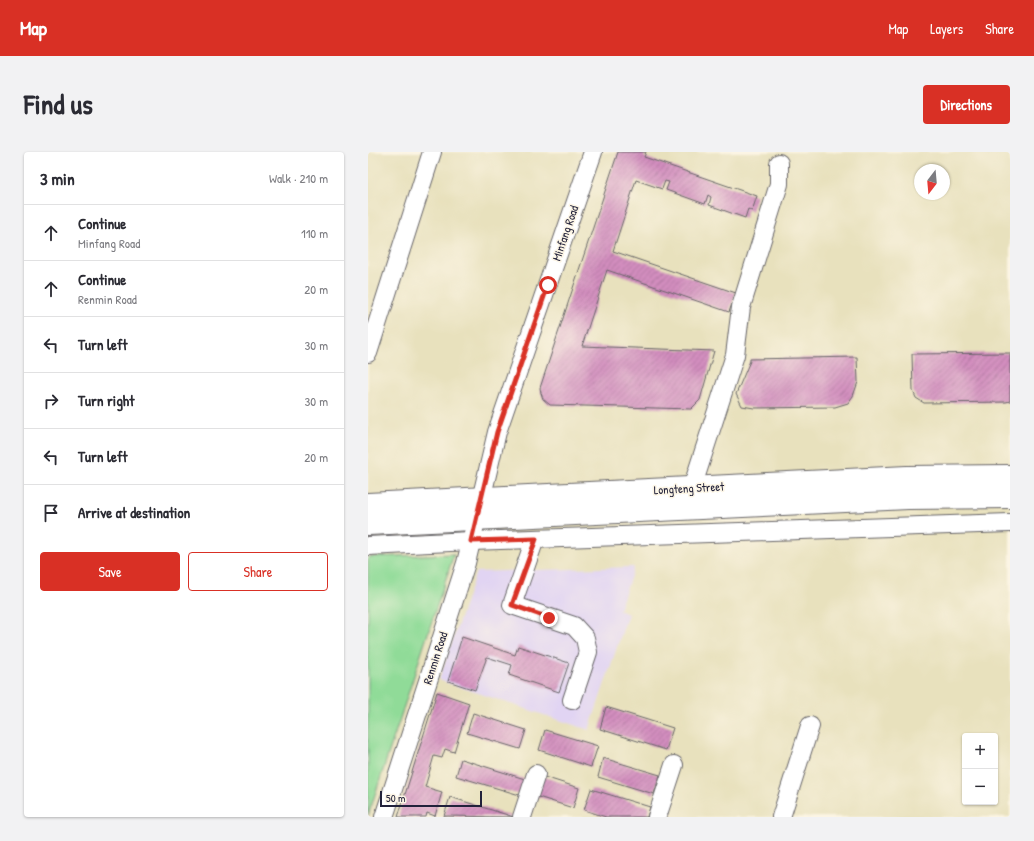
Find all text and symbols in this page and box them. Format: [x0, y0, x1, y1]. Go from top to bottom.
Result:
text: Map [20, 15, 47, 41]
text: Map [888, 19, 908, 38]
text: Layers [930, 19, 963, 38]
text: Share [985, 19, 1014, 38]
text: Find us [24, 85, 93, 123]
button: Directions [923, 85, 1010, 124]
north arrow [914, 164, 950, 200]
text: 3 min [40, 167, 75, 190]
text: Walk · 210 m [269, 169, 328, 187]
street label: Minfang Road [548, 203, 582, 263]
text: Continue [78, 213, 126, 234]
icon: ahead [40, 222, 62, 244]
text: 110 m [301, 224, 328, 242]
text: Minfang Road [78, 234, 140, 252]
text: Continue [78, 269, 126, 290]
route start [539, 276, 557, 294]
icon: ahead [40, 278, 62, 300]
text: 20 m [304, 280, 328, 298]
text: Renmin Road [78, 290, 137, 308]
icon: left [40, 334, 62, 356]
text: Turn left [78, 334, 128, 355]
text: 30 m [305, 336, 328, 354]
icon: right [40, 390, 62, 412]
text: Turn right [78, 390, 134, 411]
text: 30 m [305, 392, 328, 410]
icon: left [40, 446, 62, 468]
text: Turn left [78, 446, 128, 467]
text: 20 m [304, 448, 328, 466]
street label: Longteng Street [653, 478, 725, 498]
icon: arrive [40, 502, 62, 524]
text: Arrive at destination [78, 502, 190, 523]
button: Save [40, 552, 180, 591]
button: Share [188, 552, 328, 591]
route end [540, 609, 558, 627]
street label: Renmin Road [419, 629, 452, 686]
map controls [962, 733, 998, 805]
button: + [962, 733, 998, 769]
button: − [962, 769, 998, 805]
scale bar [380, 789, 482, 808]
text: 50 m [386, 791, 406, 805]

